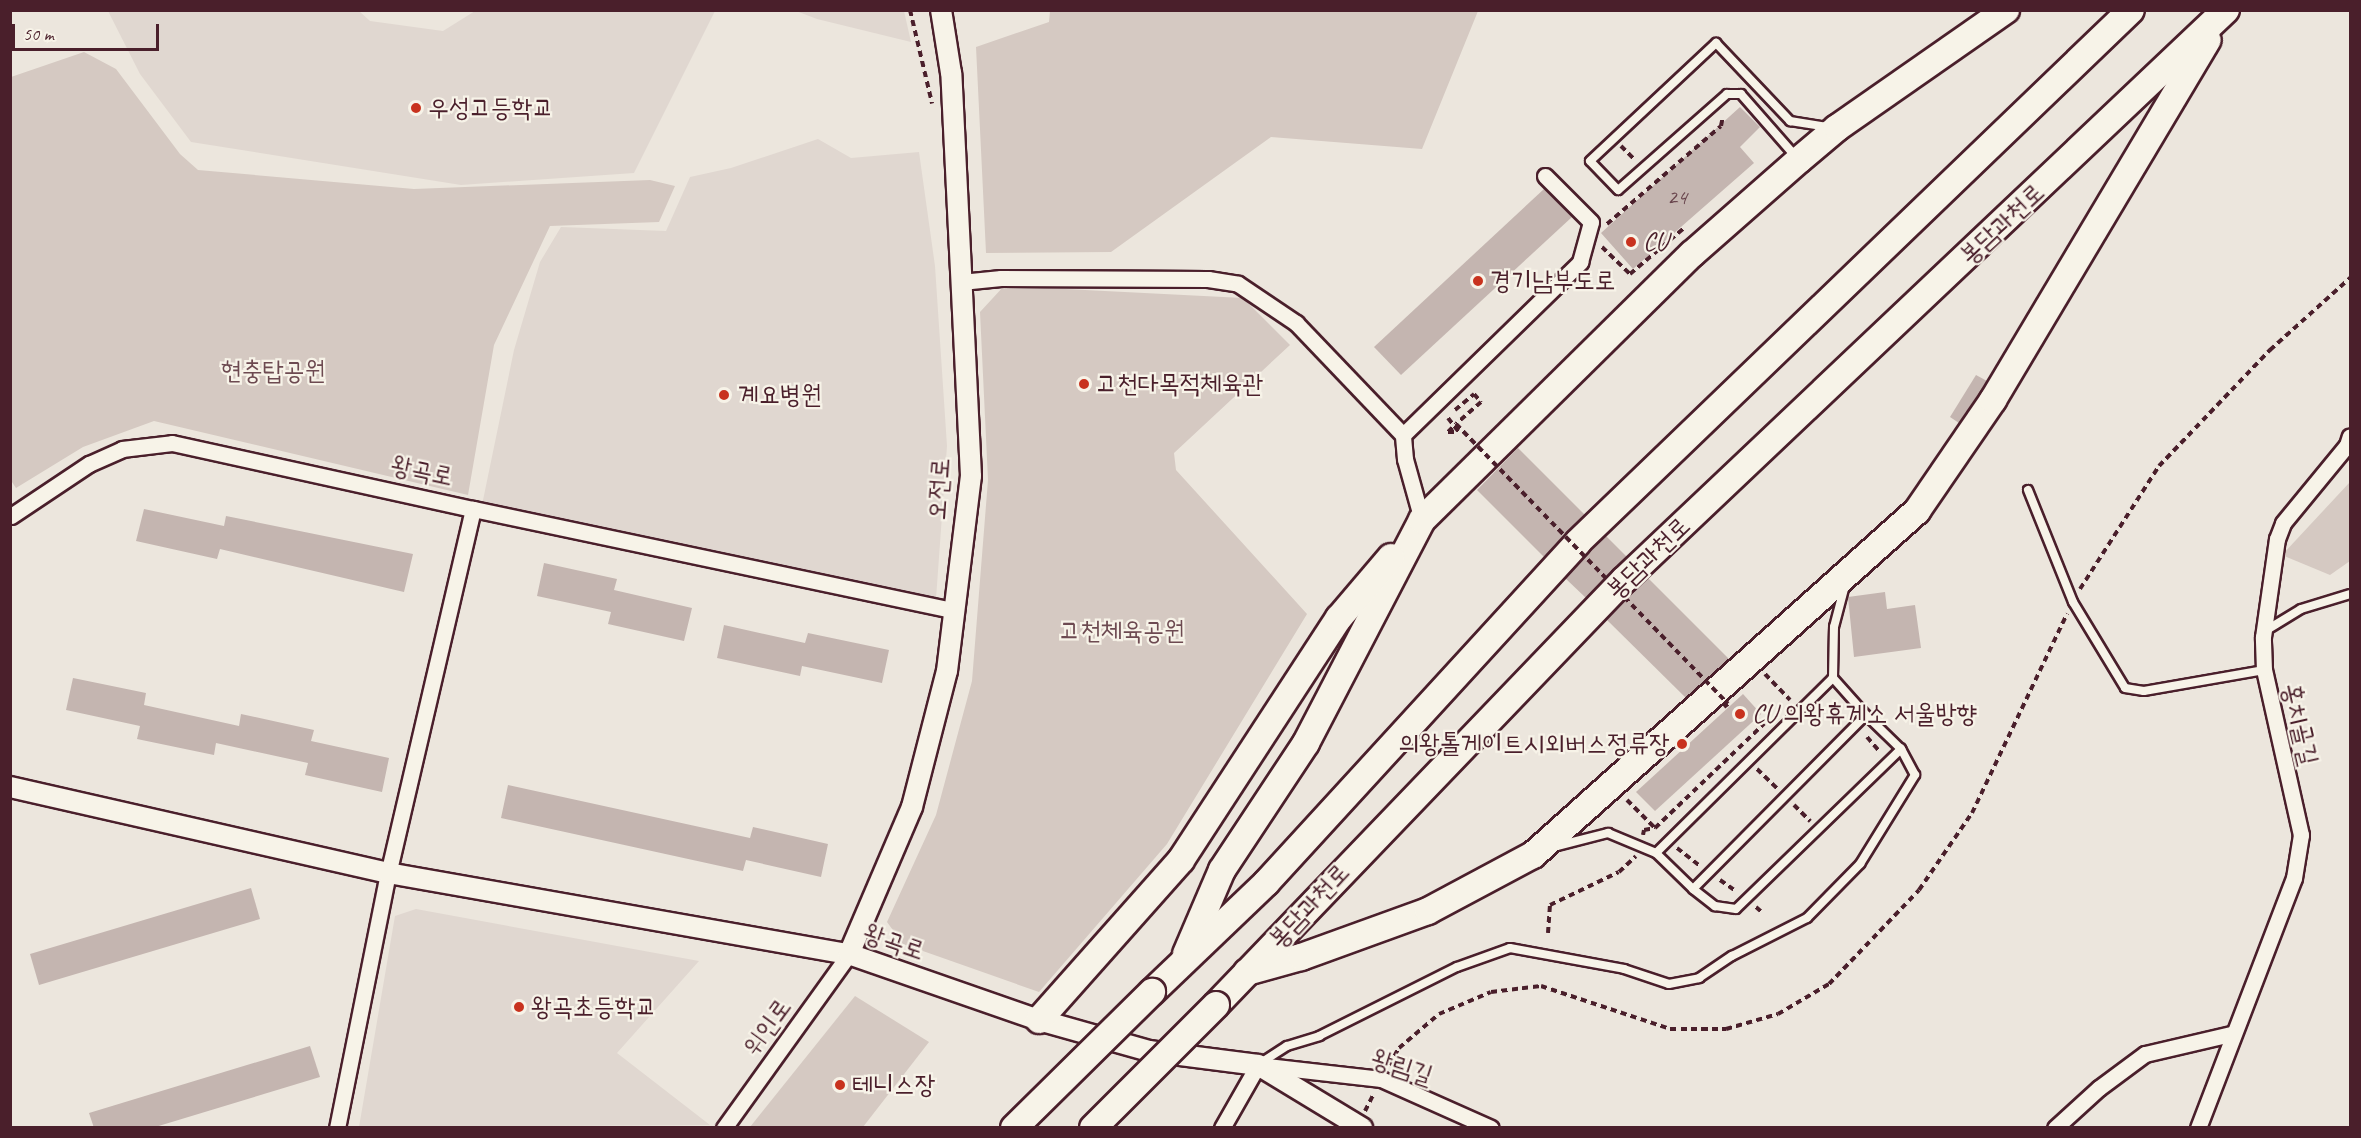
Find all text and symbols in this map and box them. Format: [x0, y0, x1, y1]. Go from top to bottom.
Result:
scale bar [15, 12, 162, 50]
text: 50 m [23, 23, 54, 45]
place label: 우성고등학교 [428, 92, 554, 124]
marker: 우성고등학교 [409, 101, 423, 115]
street label: 봉담과천로 [1953, 177, 2051, 271]
house number: 24 [1667, 185, 1687, 211]
place label: CU [1643, 226, 1668, 258]
marker: CU [1624, 235, 1638, 249]
place label: 경기남부도로 [1490, 265, 1616, 297]
marker: 경기남부도로 [1471, 274, 1485, 288]
park label: 현충탑공원 [221, 355, 325, 387]
place label: 고천다목적체육관 [1096, 368, 1263, 400]
marker: 고천다목적체육관 [1077, 377, 1091, 391]
place label: 계요병원 [738, 379, 822, 411]
marker: 계요병원 [715, 386, 733, 404]
street label: 왕곡로 [388, 449, 456, 493]
street label: 오전로 [921, 457, 957, 521]
street label: 봉담과천로 [1600, 510, 1696, 606]
park label: 고천체육공원 [1059, 615, 1185, 647]
street label: 홍치골길 [2275, 680, 2325, 768]
place label: CU 의왕휴게소 서울방향 [1752, 698, 1977, 730]
marker: CU 의왕휴게소 서울방향 [1733, 707, 1747, 721]
place label: 의왕톨게이트시외버스정류장 [1398, 728, 1670, 760]
marker: 의왕톨게이트시외버스정류장 [1675, 737, 1689, 751]
street label: 봉담과천로 [1262, 857, 1356, 955]
street label: 왕곡로 [859, 917, 929, 967]
place label: 왕곡초등학교 [531, 991, 657, 1023]
street label: 위인로 [736, 992, 798, 1062]
marker: 왕곡초등학교 [512, 1000, 526, 1014]
street label: 왕림길 [1367, 1042, 1437, 1092]
place label: 테니스장 [852, 1069, 936, 1101]
marker: 테니스장 [833, 1078, 847, 1092]

